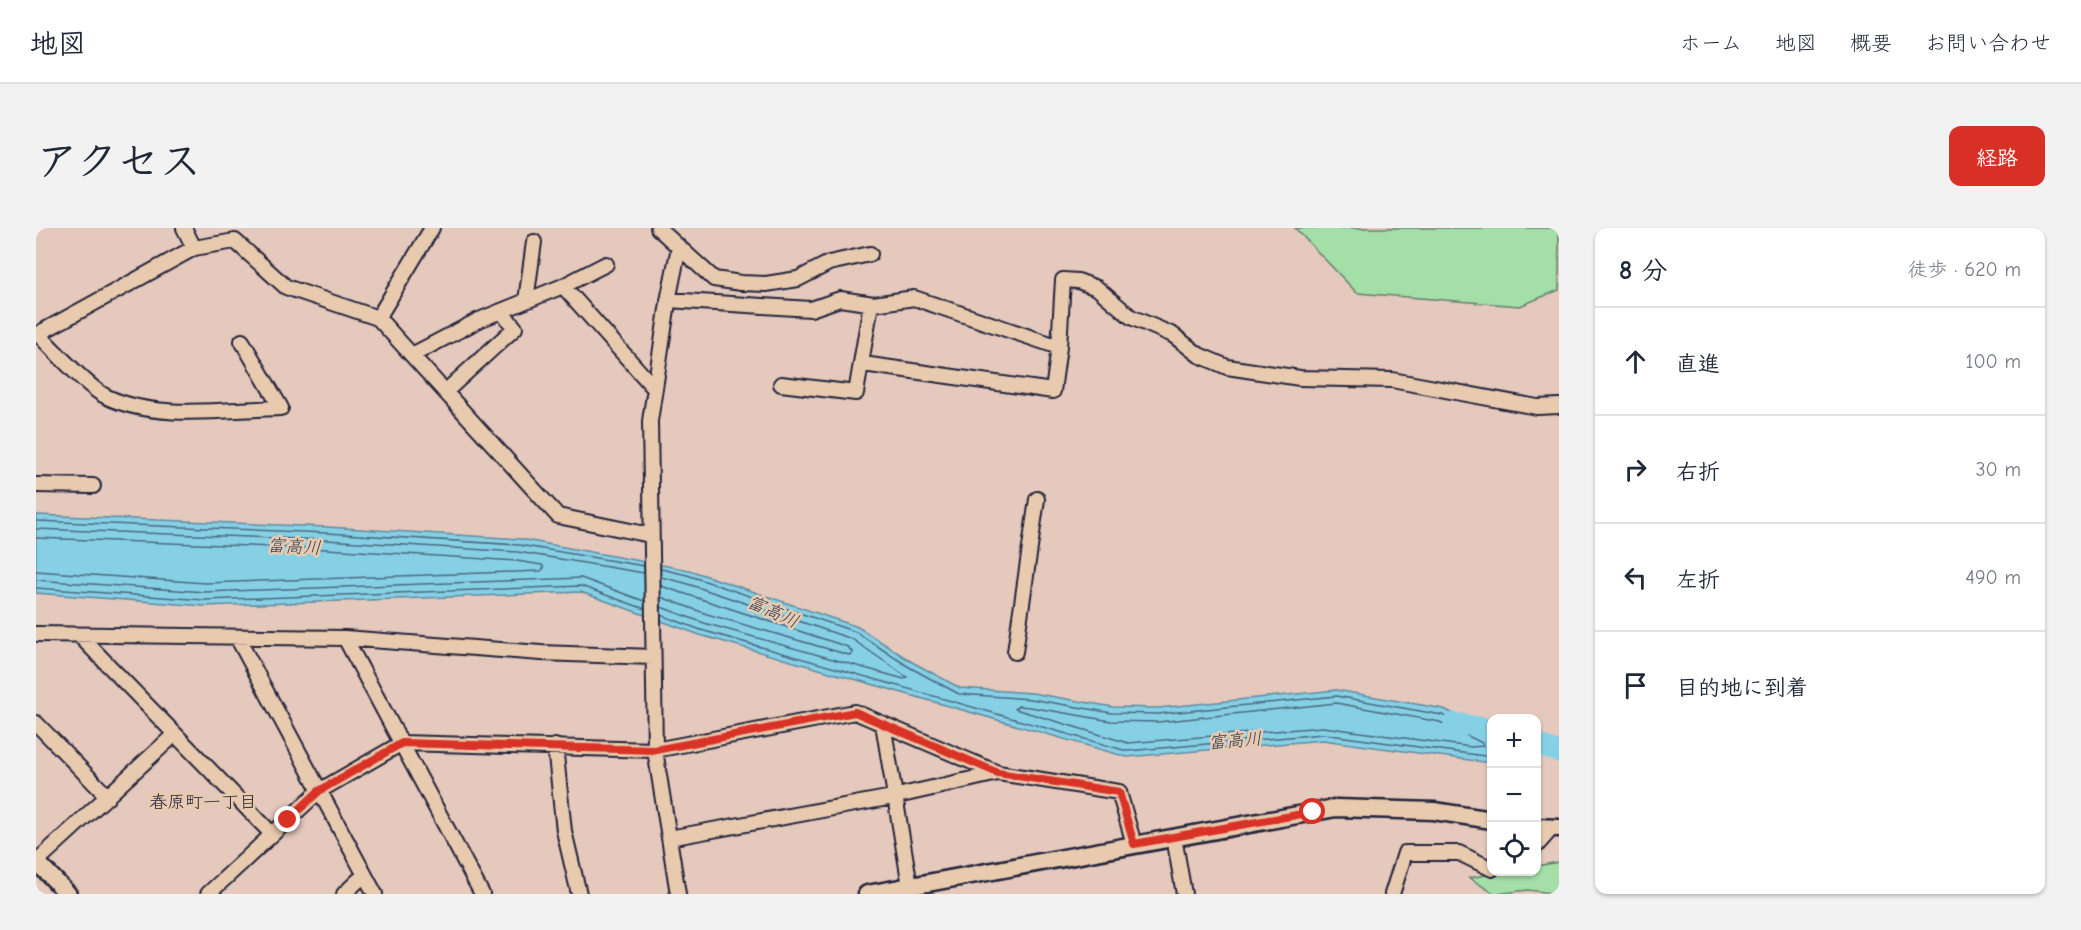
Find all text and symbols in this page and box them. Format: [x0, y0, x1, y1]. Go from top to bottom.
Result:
text: 地図 [30, 28, 86, 60]
text: ホーム [1680, 31, 1742, 55]
text: 地図 [1775, 31, 1817, 55]
text: 概要 [1850, 31, 1892, 55]
text: お問い合わせ [1925, 31, 2051, 55]
button: 経路 [1949, 126, 2045, 186]
text: アクセス [36, 137, 201, 186]
text: 8 分 [1619, 256, 1668, 286]
text: 徒歩 · 620 m [1907, 258, 2021, 281]
icon: ahead [1619, 345, 1652, 378]
text: 100 m [1966, 350, 2021, 373]
text: 直進 [1676, 351, 1720, 377]
icon: right [1619, 453, 1652, 486]
text: 30 m [1975, 458, 2021, 481]
text: 右折 [1676, 459, 1720, 485]
water label: 富高川 [266, 535, 322, 559]
icon: left [1619, 561, 1652, 594]
text: 490 m [1965, 566, 2021, 589]
text: 左折 [1676, 567, 1720, 593]
water label: 富高川 [744, 591, 802, 633]
icon: arrive [1619, 669, 1652, 702]
text: 目的地に到着 [1676, 675, 1808, 701]
map controls [1487, 714, 1541, 876]
button: + [1487, 714, 1541, 768]
water label: 富高川 [1207, 728, 1263, 754]
button: − [1487, 768, 1541, 822]
district label: 春原町一丁目 [149, 792, 257, 813]
route start [1299, 798, 1325, 824]
route end [274, 806, 300, 832]
button: locate [1487, 822, 1541, 876]

